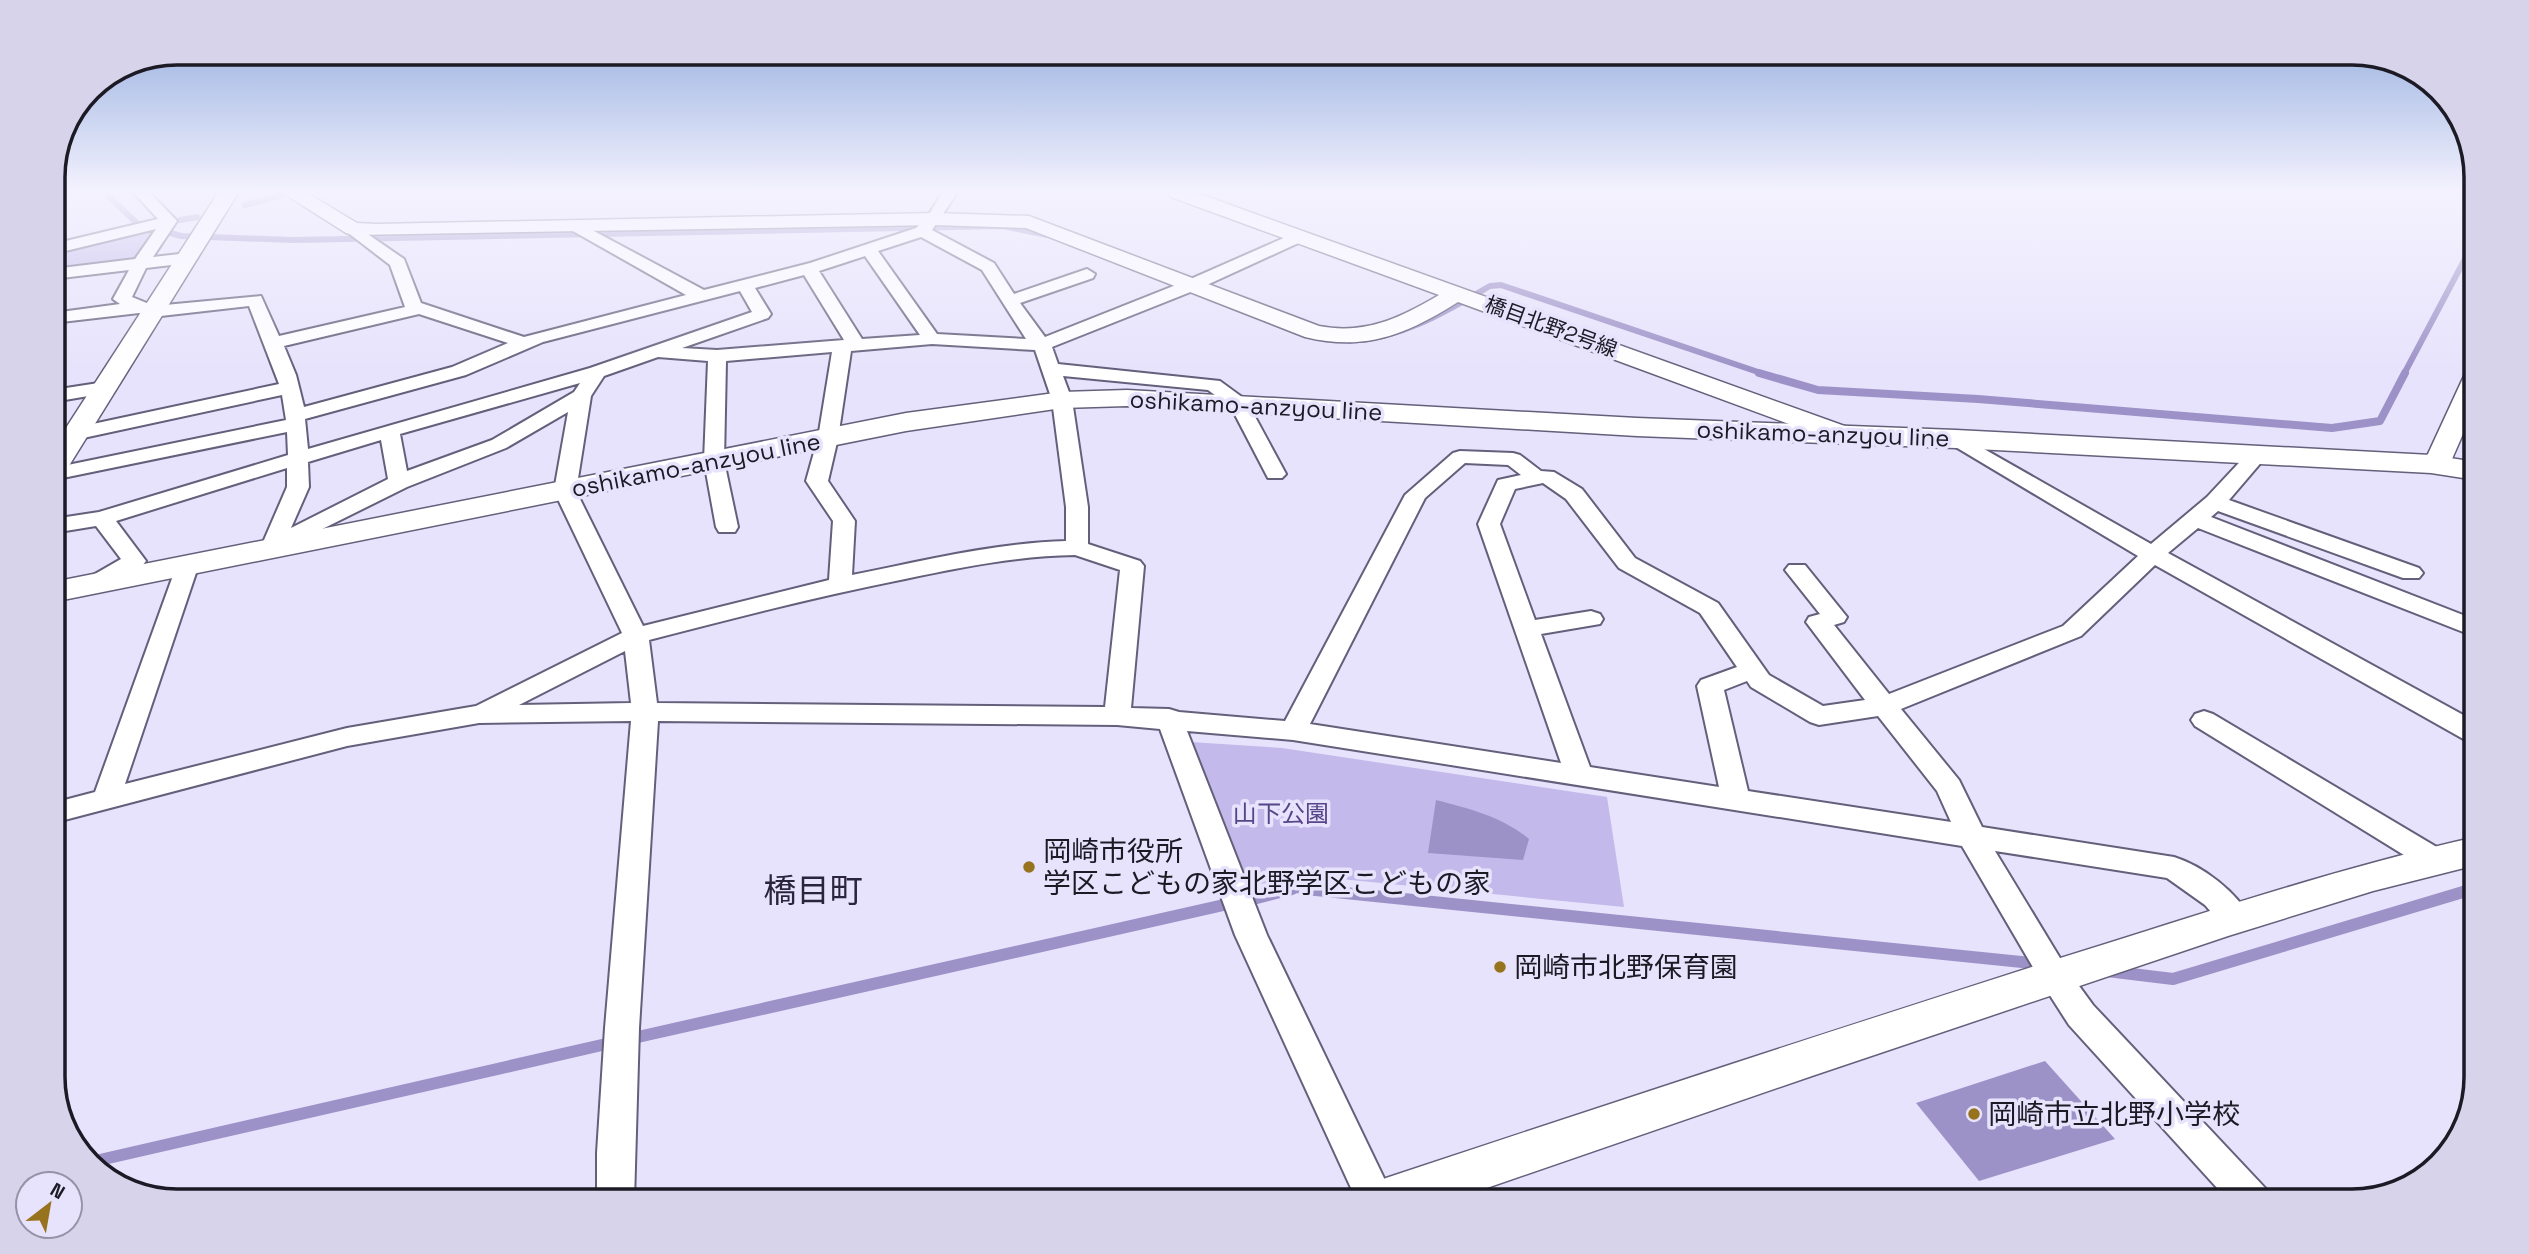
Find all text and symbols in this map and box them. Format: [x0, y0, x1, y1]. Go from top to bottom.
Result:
street label: 橋目北野2号線 [1481, 290, 1621, 363]
street label: oshikamo-anzyou line [1129, 383, 1383, 428]
street label: oshikamo-anzyou line [1696, 414, 1950, 453]
street label: oshikamo-anzyou line [569, 425, 823, 504]
park label: 山下公園 [1233, 798, 1329, 829]
place label: 岡崎市役所 学区こどもの家北野学区こどもの家 [1043, 833, 1491, 901]
marker: 岡崎市役所 学区こどもの家北野学区こどもの家 [1021, 859, 1037, 875]
district label: 橋目町 [764, 870, 863, 912]
place label: 岡崎市北野保育園 [1514, 949, 1738, 985]
marker: 岡崎市北野保育園 [1492, 959, 1508, 975]
place label: 岡崎市立北野小学校 [1988, 1096, 2240, 1132]
marker: 岡崎市立北野小学校 [1966, 1106, 1982, 1122]
north arrow [14, 1170, 84, 1240]
text: N [46, 1177, 69, 1205]

